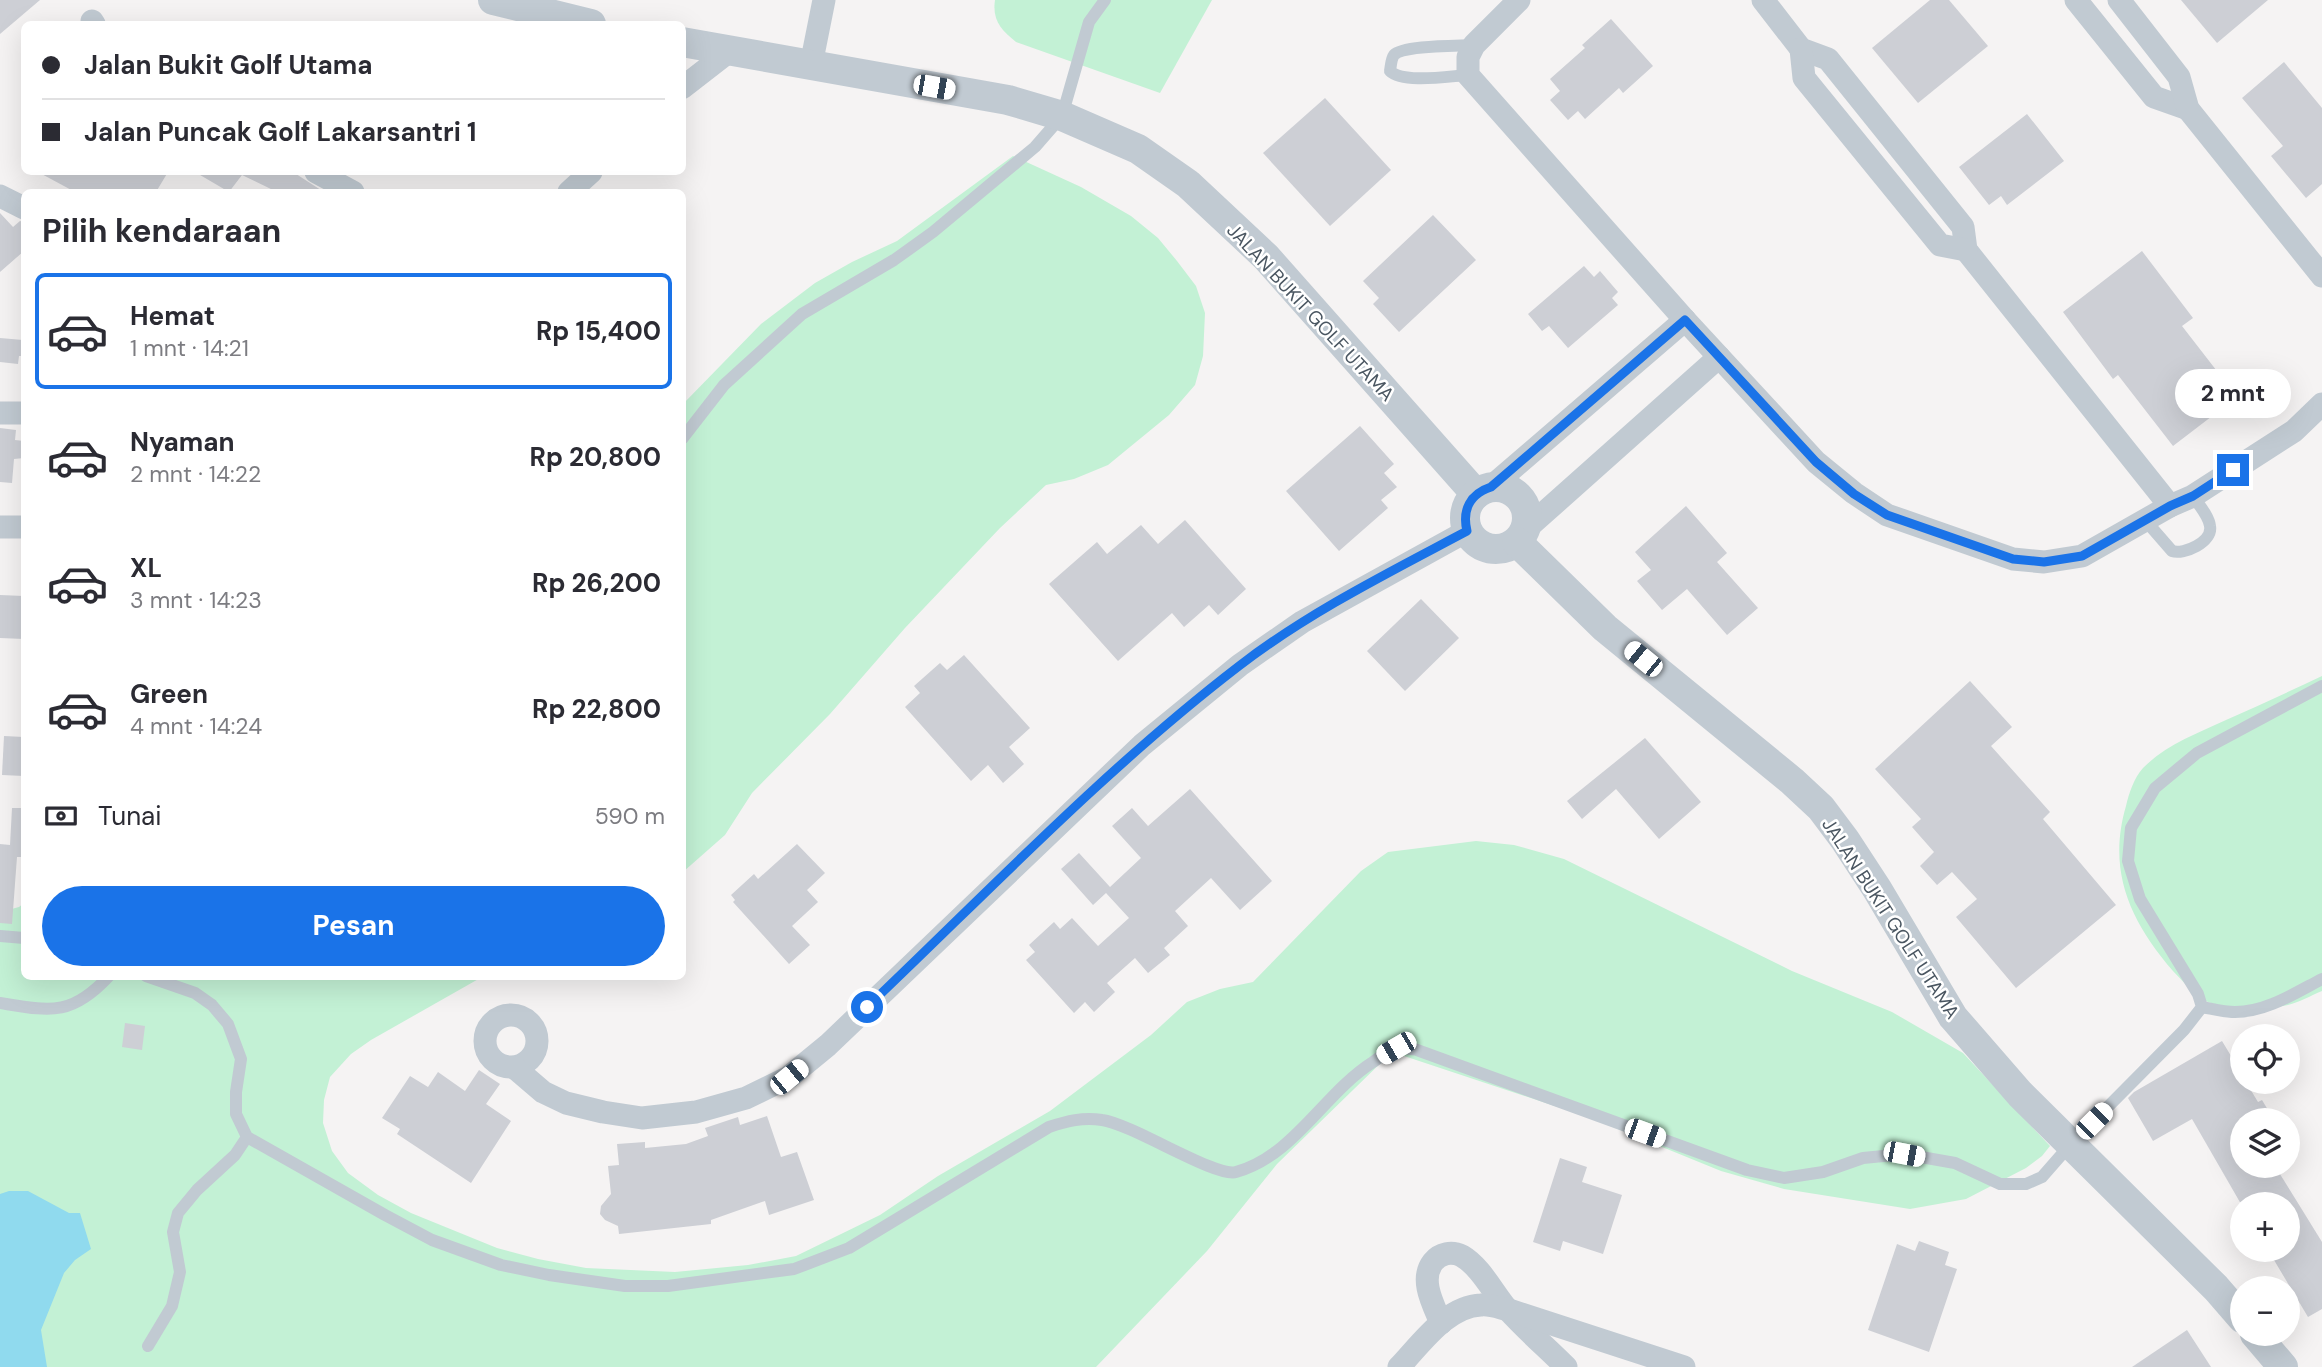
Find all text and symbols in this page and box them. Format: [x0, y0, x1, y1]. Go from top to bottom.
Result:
text: Jalan Bukit Golf Utama [84, 48, 373, 82]
car [912, 73, 957, 101]
text: Jalan Puncak Golf Lakarsantri 1 [84, 115, 476, 149]
text: Pilih kendaraan [42, 210, 281, 252]
street label: JALAN BUKIT GOLF UTAMA [1221, 218, 1400, 407]
text: Hemat [130, 299, 215, 333]
icon: car [46, 300, 109, 363]
text: Rp 15,400 [536, 314, 661, 348]
text: 1 mnt · 14:21 [130, 333, 249, 363]
callout: 2 mnt [2175, 368, 2291, 418]
text: 2 mnt [2201, 378, 2265, 408]
text: Nyaman [130, 425, 235, 459]
icon: car [46, 426, 109, 489]
text: Rp 20,800 [530, 440, 661, 474]
route end [2217, 454, 2249, 486]
text: 2 mnt · 14:22 [130, 459, 261, 489]
text: XL [130, 551, 162, 585]
icon: car [46, 552, 109, 615]
text: Rp 26,200 [532, 566, 661, 600]
text: 3 mnt · 14:23 [130, 585, 262, 615]
car [1621, 638, 1666, 680]
text: Green [130, 677, 208, 711]
icon: car [46, 678, 109, 741]
text: Rp 22,800 [532, 692, 661, 726]
text: 4 mnt · 14:24 [130, 711, 262, 741]
icon: cash [42, 797, 80, 835]
text: Tunai [98, 799, 162, 833]
text: 590 m [595, 801, 665, 831]
street label: JALAN BUKIT GOLF UTAMA [1816, 813, 1965, 1024]
button: Pesan [42, 886, 665, 966]
route start [851, 991, 883, 1023]
map controls [2230, 1024, 2300, 1346]
button: locate [2230, 1024, 2300, 1094]
car [1373, 1028, 1420, 1068]
car [767, 1056, 812, 1098]
car [2072, 1099, 2117, 1143]
button: layers [2230, 1108, 2300, 1178]
car [1622, 1116, 1669, 1150]
car [1882, 1140, 1927, 1168]
button: + [2230, 1192, 2300, 1262]
button: − [2230, 1276, 2300, 1346]

